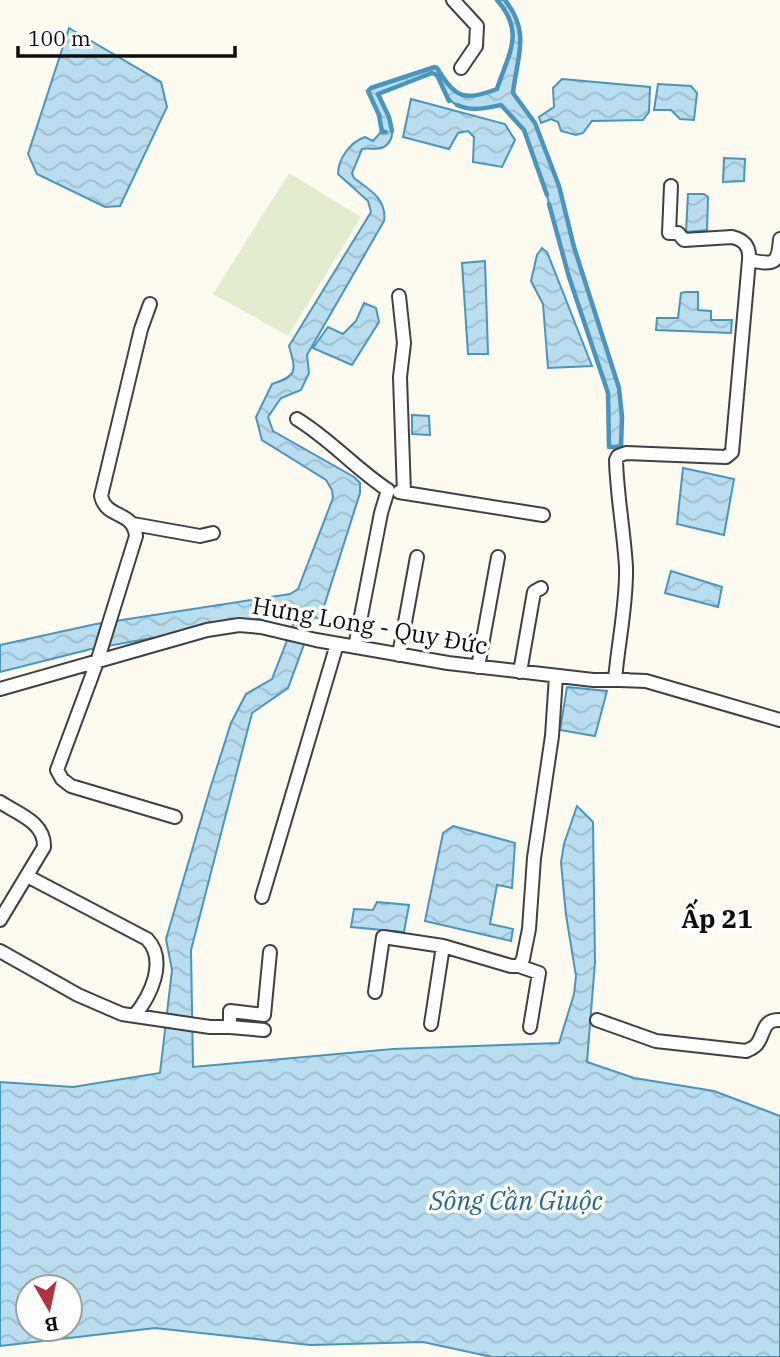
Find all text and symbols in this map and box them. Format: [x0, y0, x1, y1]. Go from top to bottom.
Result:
scale bar [18, 14, 234, 58]
text: 100 m [28, 24, 91, 52]
street label: Hưng Long - Quy Đức [250, 589, 491, 662]
district label: Ấp 21 [681, 898, 753, 935]
water label: Sông Cần Giuộc [428, 1183, 603, 1217]
north arrow [14, 1273, 84, 1343]
text: B [43, 1312, 60, 1338]

